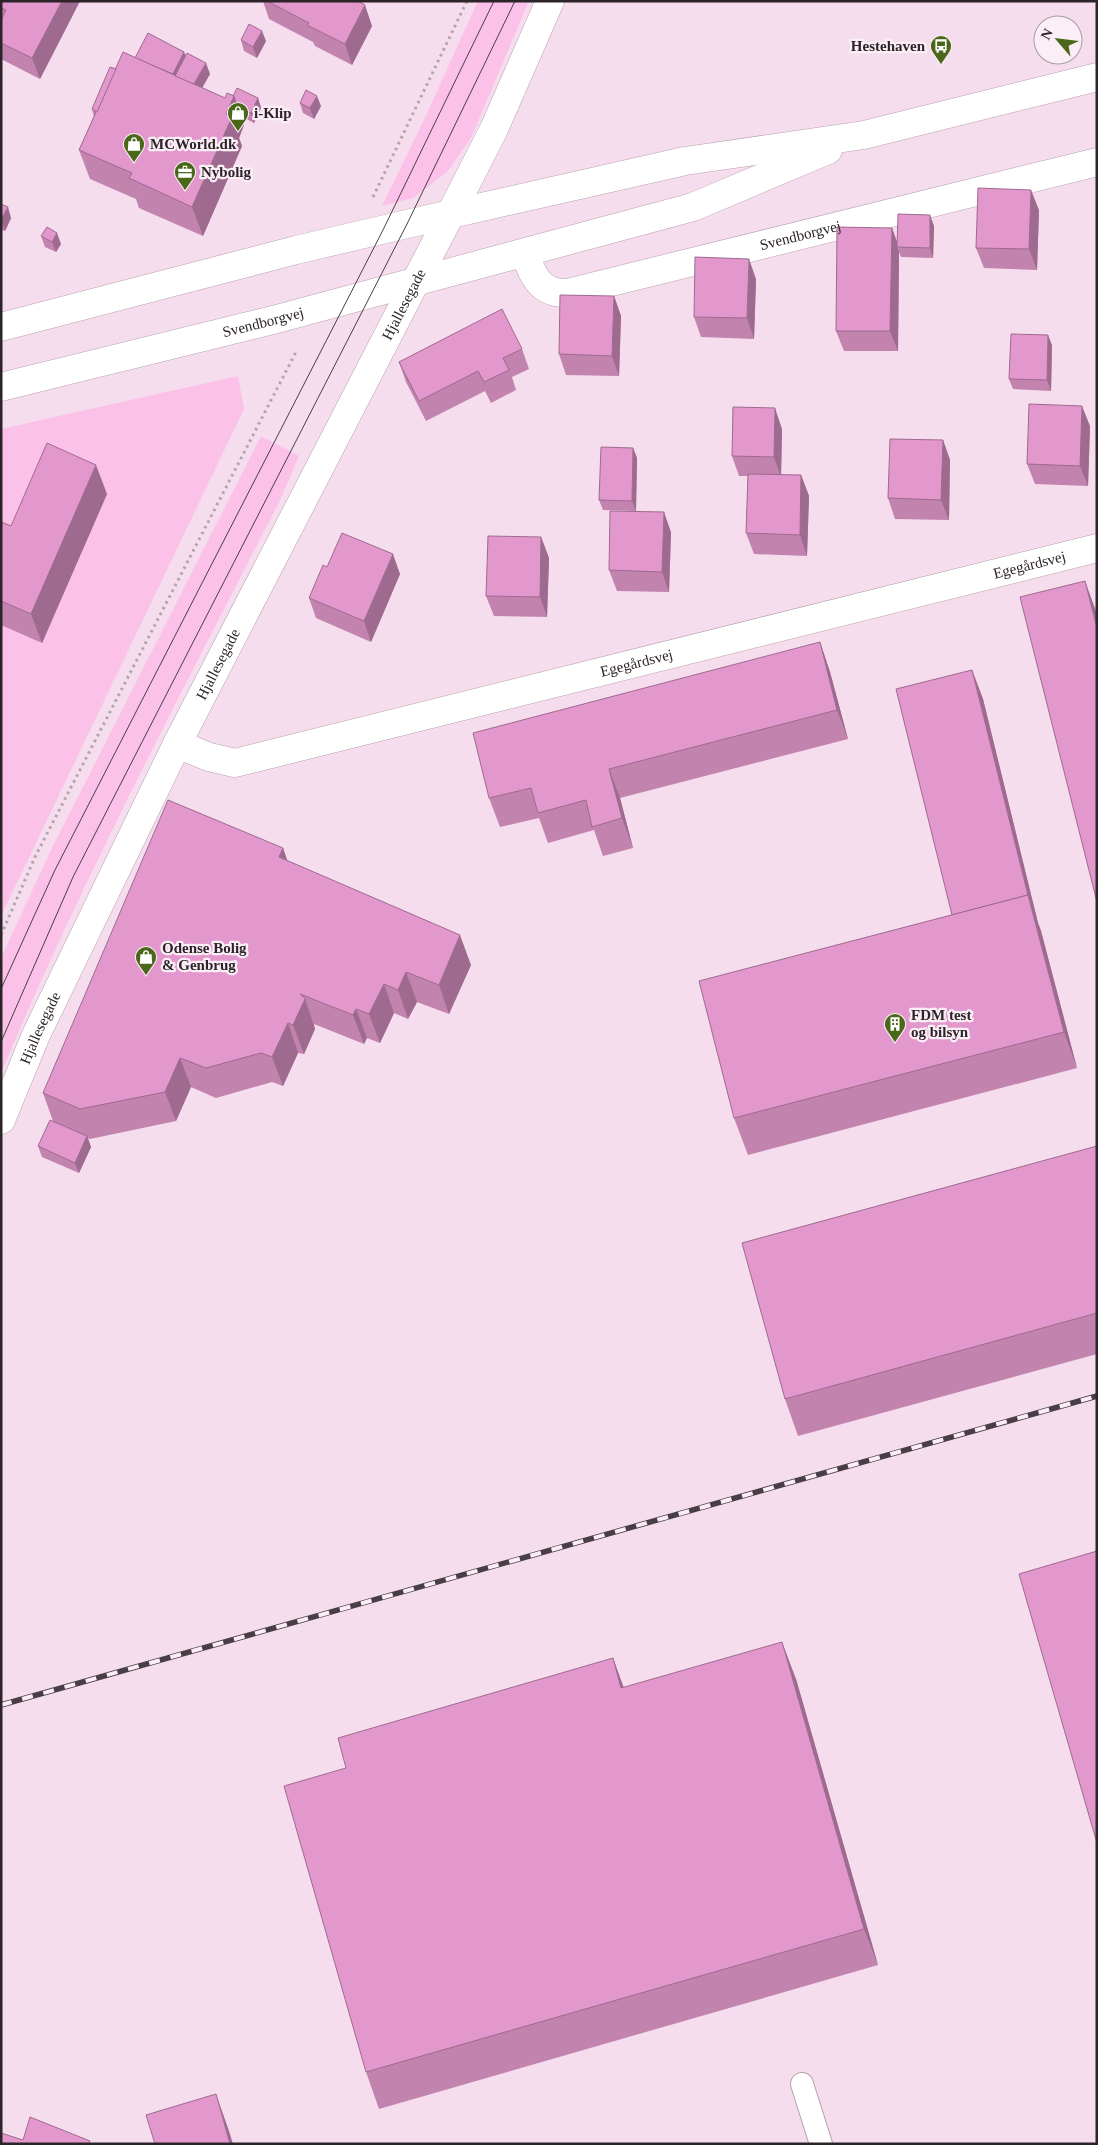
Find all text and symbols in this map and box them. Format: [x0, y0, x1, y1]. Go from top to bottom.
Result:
north arrow [1033, 15, 1083, 65]
text: N [1038, 26, 1056, 42]
bus stop icon: Hestehaven [929, 34, 953, 65]
place label: Hestehaven [851, 38, 926, 54]
shop icon: i-Klip [226, 101, 250, 132]
place label: i-Klip [254, 105, 292, 121]
shop icon: MCWorld.dk [122, 132, 146, 163]
place label: MCWorld.dk [150, 136, 237, 152]
office icon: Nybolig [173, 160, 197, 191]
place label: Nybolig [201, 164, 252, 180]
street label: Svendborgvej [758, 218, 843, 253]
street label: Hjallesegade [379, 266, 429, 343]
street label: Svendborgvej [221, 304, 305, 340]
street label: Egegårdsvej [992, 548, 1067, 582]
street label: Hjallesegade [193, 626, 243, 702]
street label: Egegårdsvej [599, 646, 674, 680]
place label: Odense Bolig & Genbrug [162, 940, 247, 973]
shop icon: Odense Bolig & Genbrug [134, 945, 158, 976]
street label: Hjallesegade [17, 989, 64, 1066]
place label: FDM test og bilsyn [911, 1007, 971, 1040]
building icon: FDM test og bilsyn [883, 1012, 907, 1043]

